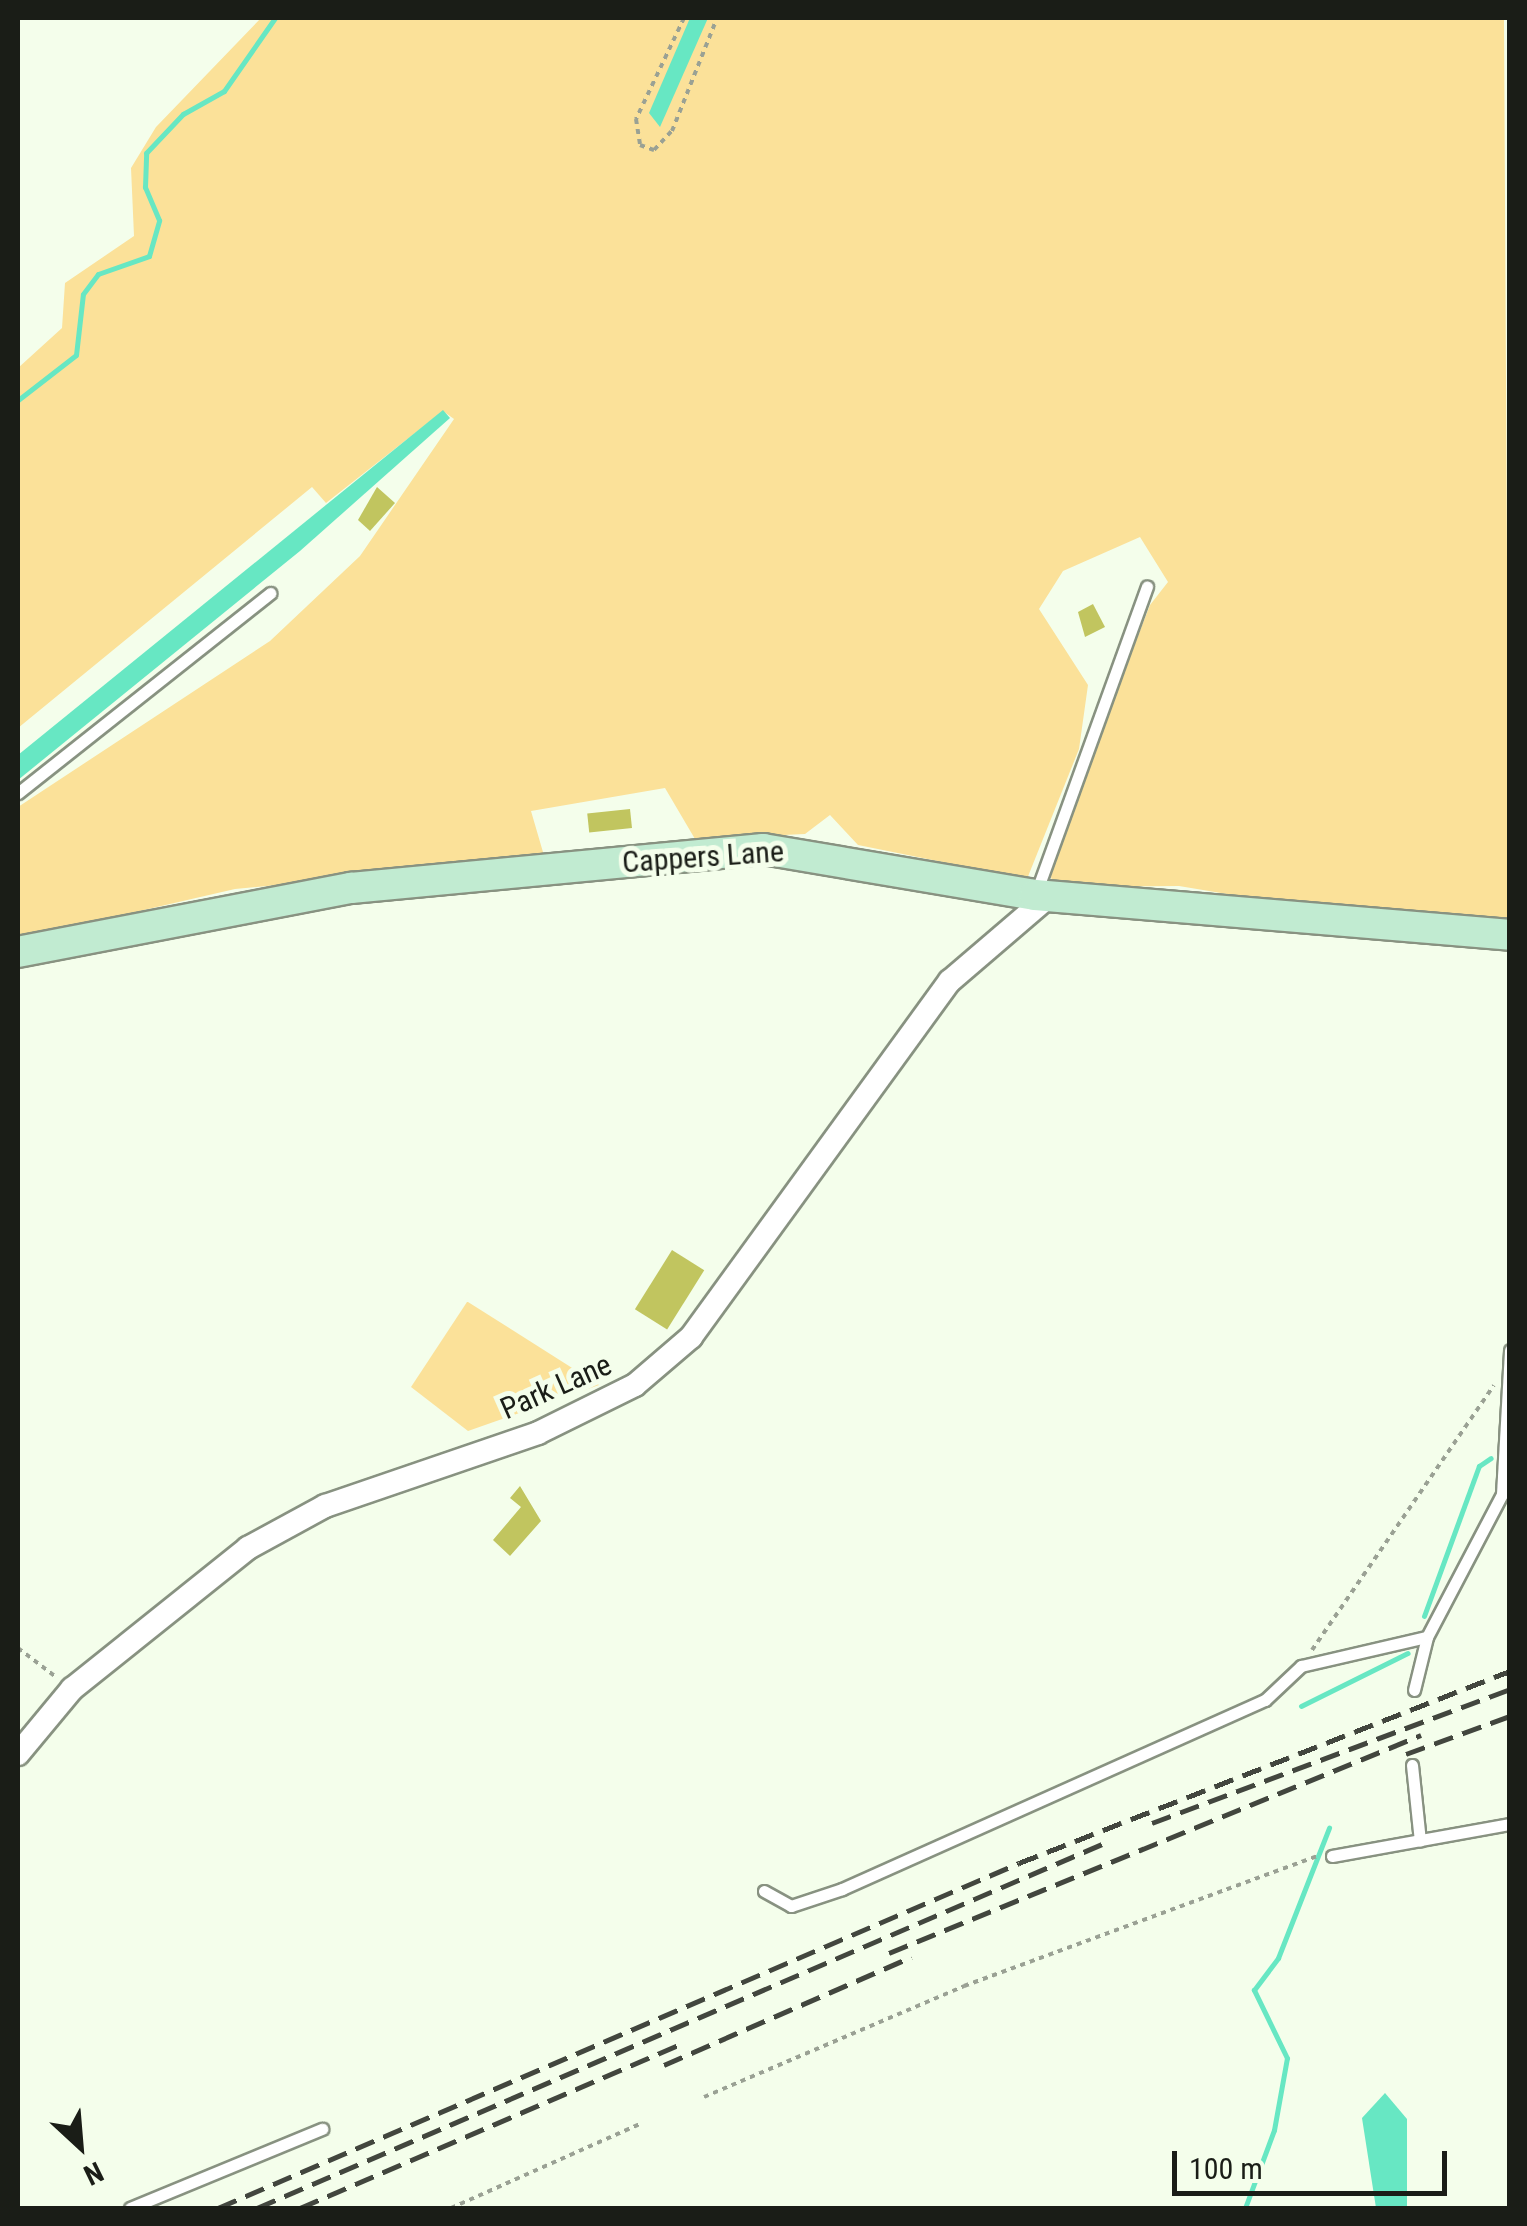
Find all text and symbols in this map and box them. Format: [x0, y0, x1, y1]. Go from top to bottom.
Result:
street label: Cappers Lane [621, 833, 785, 881]
street label: Park Lane [495, 1347, 617, 1427]
north arrow [30, 2096, 130, 2196]
scale bar [1177, 2131, 1452, 2193]
text: 100 m [1189, 2151, 1263, 2186]
text: N [78, 2155, 108, 2192]

